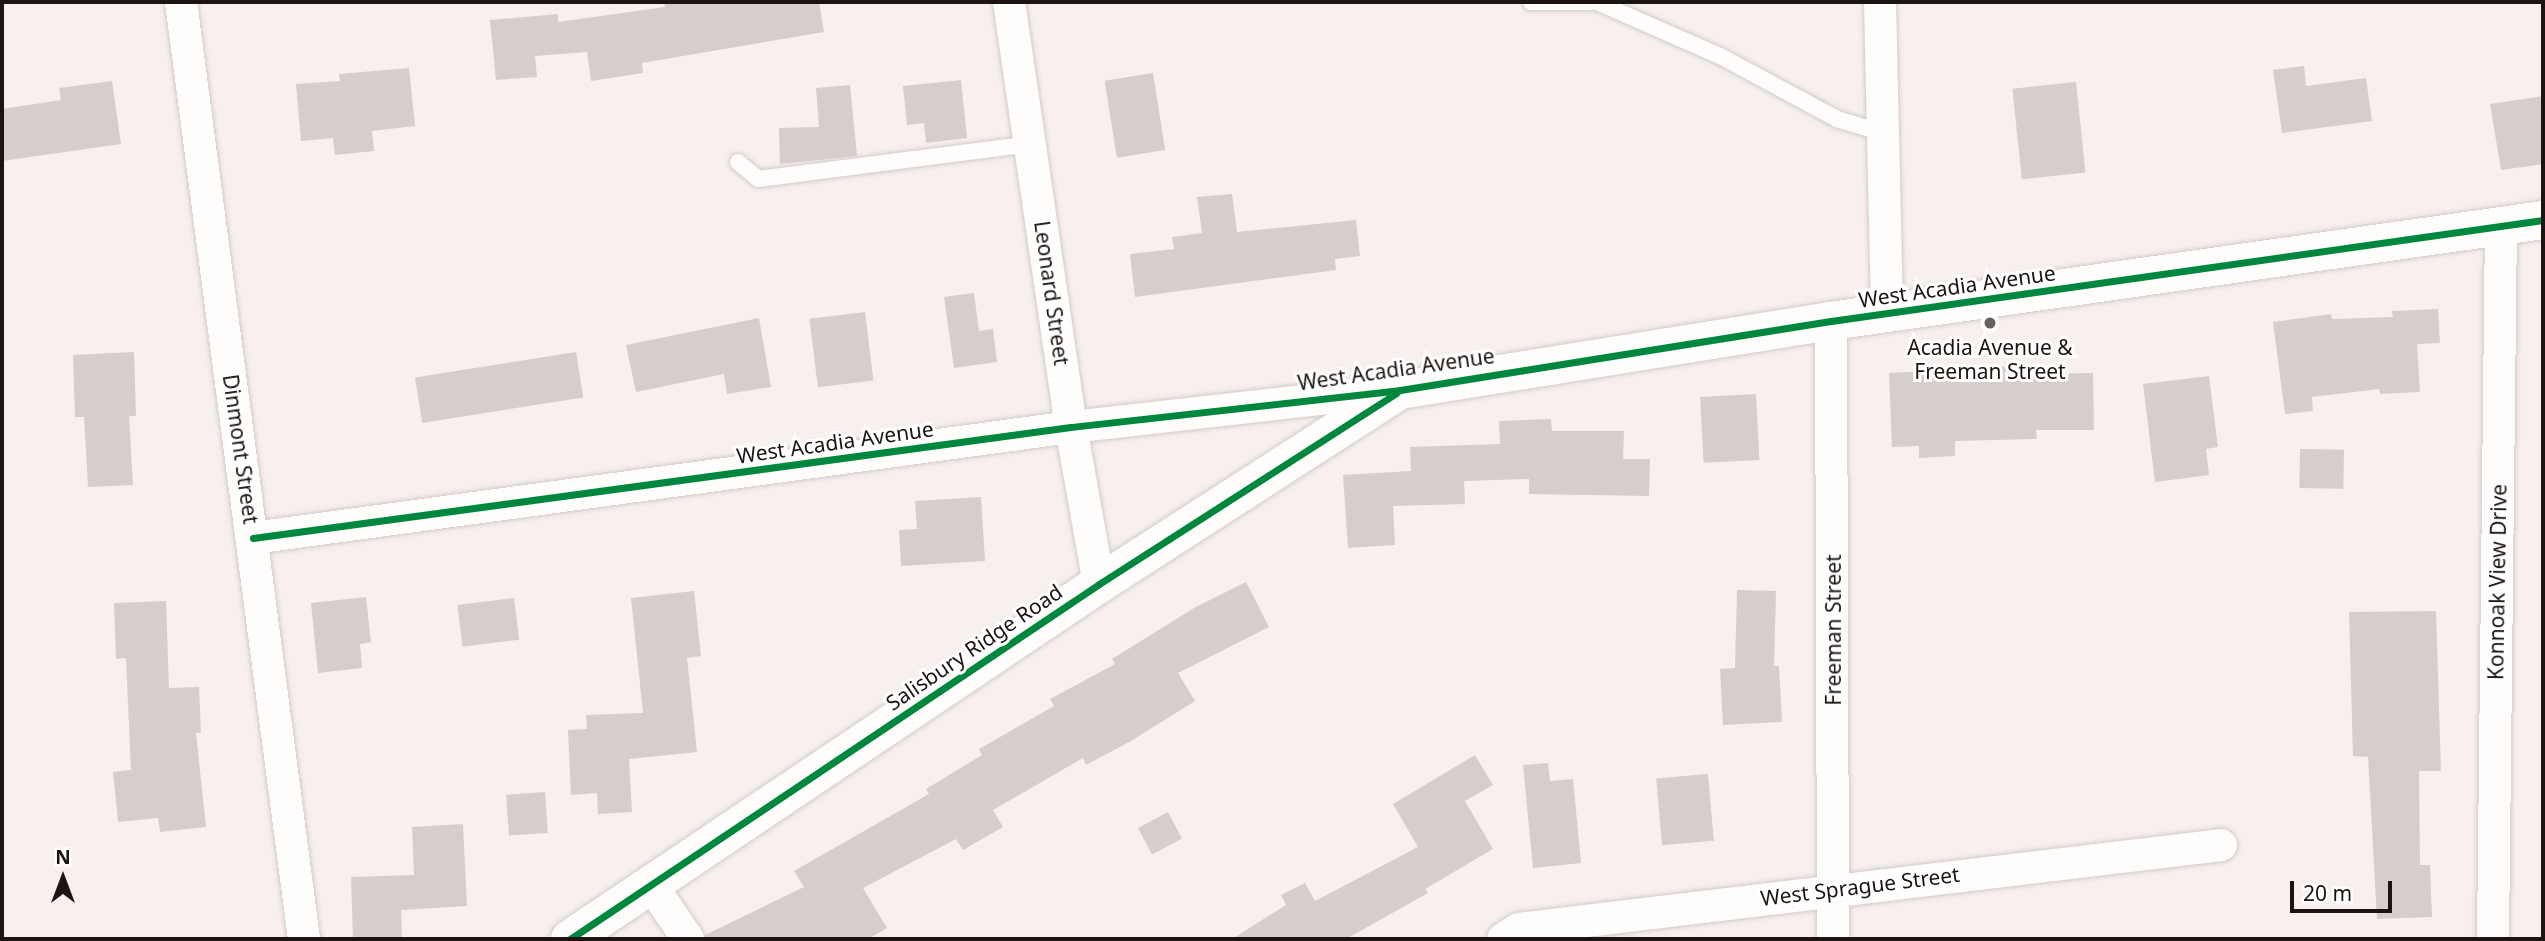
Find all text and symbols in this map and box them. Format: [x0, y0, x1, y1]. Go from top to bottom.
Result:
street label: Leonard Street [1029, 219, 1075, 367]
street label: West Acadia Avenue [1857, 260, 2057, 312]
marker: Acadia Avenue & Freeman Street [1982, 315, 1998, 331]
place label: Acadia Avenue & Freeman Street [1907, 334, 2073, 384]
street label: West Acadia Avenue [1296, 343, 1496, 395]
street label: Dinmont Street [218, 373, 264, 525]
street label: West Acadia Avenue [735, 416, 935, 468]
street label: Konnoak View Drive [2483, 484, 2511, 680]
street label: Freeman Street [1820, 554, 1846, 706]
street label: Salisbury Ridge Road [881, 579, 1067, 715]
north arrow [28, 843, 98, 913]
text: N [55, 844, 71, 870]
street label: West Sprague Street [1759, 861, 1961, 911]
scale bar [2293, 867, 2394, 911]
text: 20 m [2303, 879, 2352, 907]

